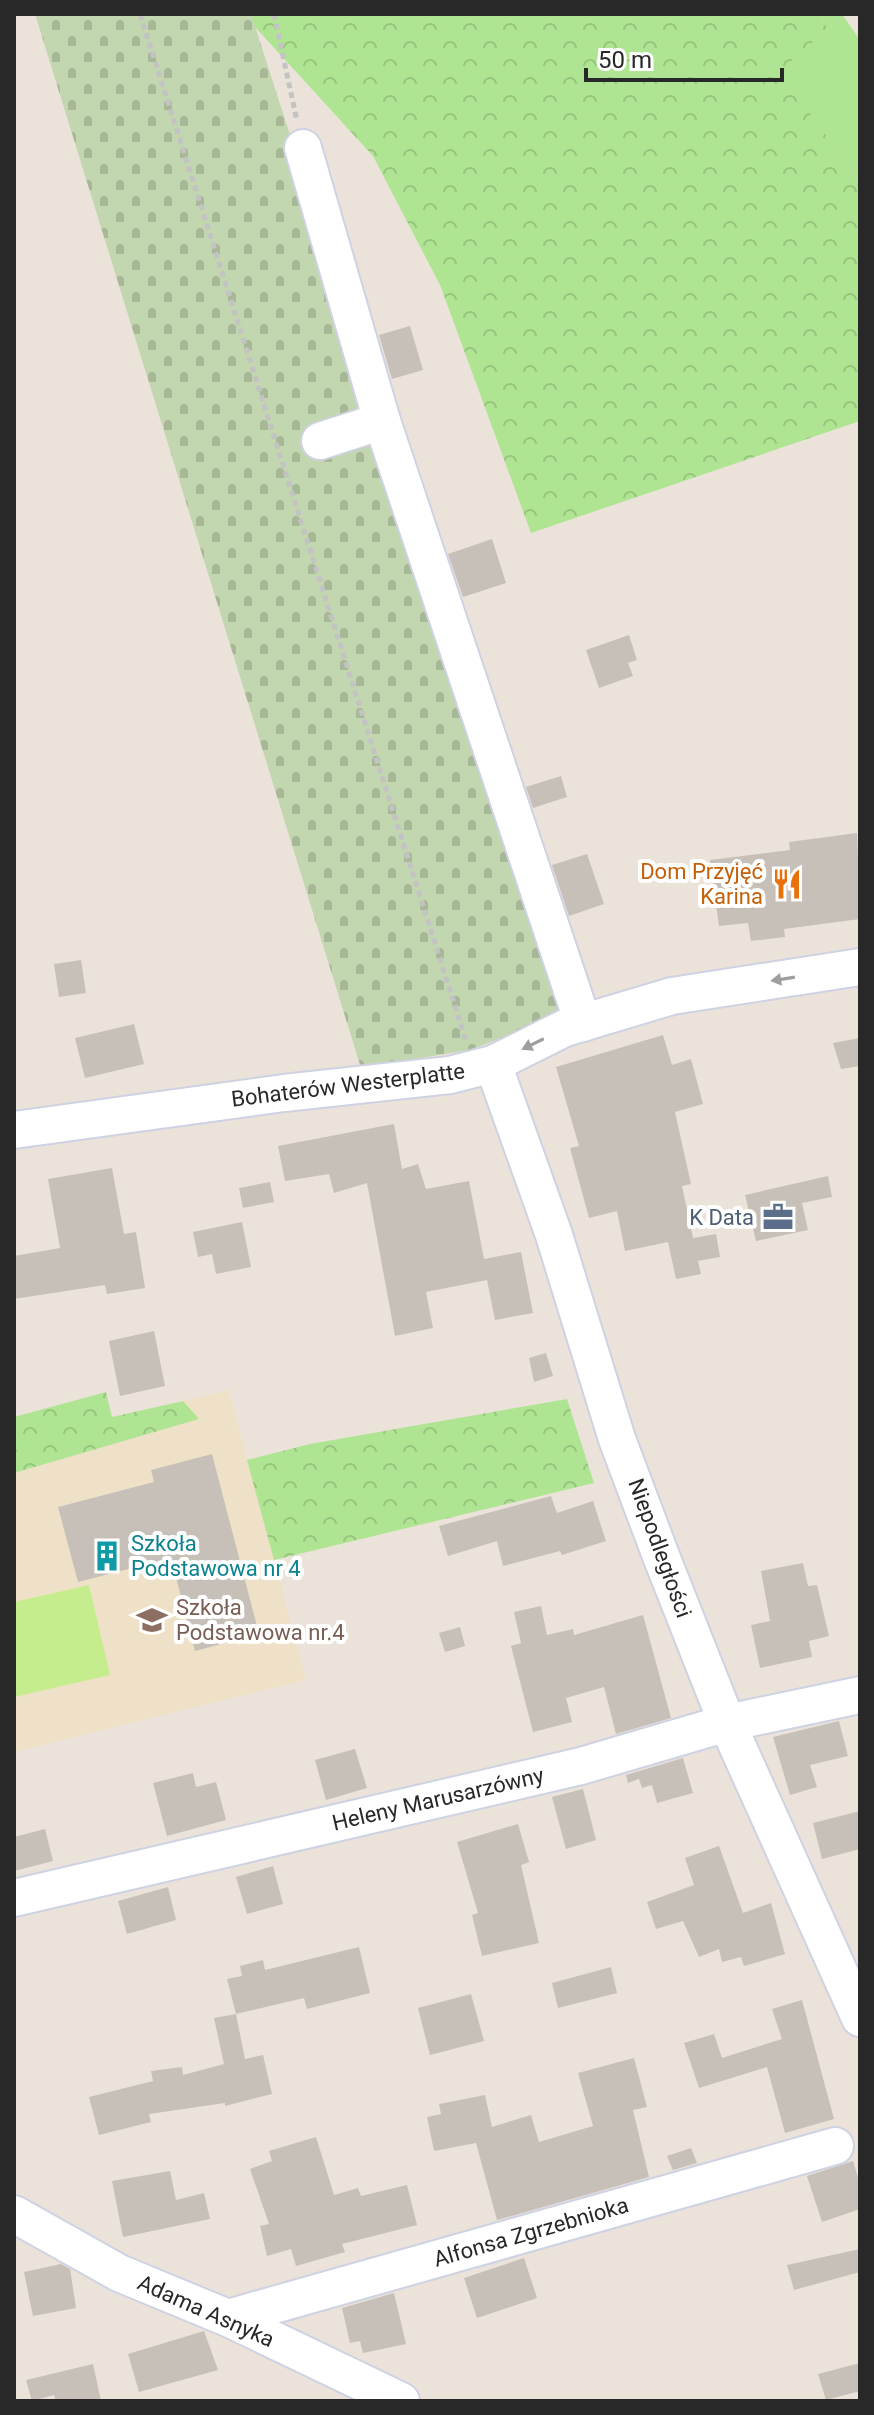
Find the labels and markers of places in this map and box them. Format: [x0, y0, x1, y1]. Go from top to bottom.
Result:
place label: Dom Przyjęć Karina [640, 859, 763, 909]
restaurant icon: Dom Przyjęć Karina [770, 867, 804, 901]
office icon: K Data [761, 1200, 795, 1234]
place label: K Data [689, 1205, 754, 1230]
place label: Szkoła Podstawowa nr 4 [131, 1531, 301, 1581]
building icon: Szkoła Podstawowa nr 4 [90, 1539, 124, 1573]
place label: Szkoła Podstawowa nr.4 [176, 1595, 345, 1645]
school or university icon: Szkoła Podstawowa nr.4 [135, 1603, 169, 1637]

